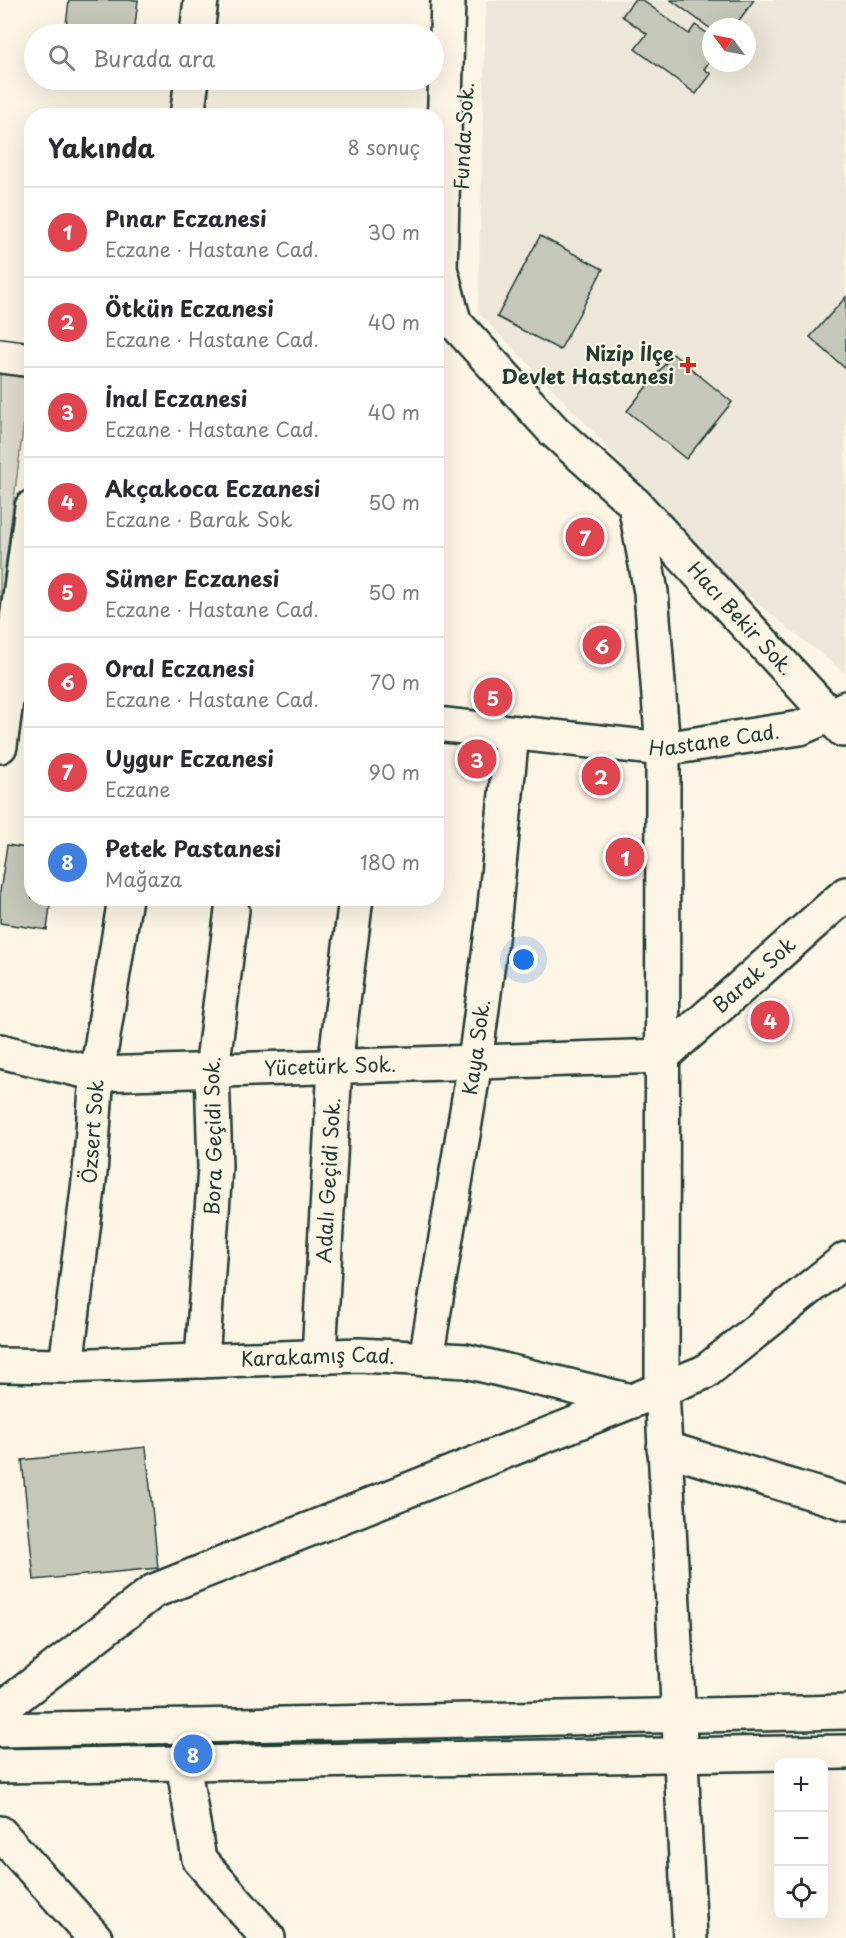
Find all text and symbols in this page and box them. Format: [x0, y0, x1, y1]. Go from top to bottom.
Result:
north arrow [702, 18, 756, 72]
search box [24, 24, 444, 90]
icon: search [45, 41, 78, 74]
text: Burada ara [93, 41, 215, 74]
street label: Funda Sok. [445, 81, 481, 191]
text: Yakında [48, 128, 155, 167]
text: 8 sonuç [347, 132, 420, 162]
text: Pınar Eczanesi [105, 201, 266, 234]
text: 1 [63, 217, 72, 247]
text: 30 m [367, 217, 420, 247]
text: Eczane · Hastane Cad. [105, 234, 319, 264]
text: Ötkün Eczanesi [105, 291, 274, 324]
text: 2 [60, 307, 75, 337]
text: 40 m [368, 307, 420, 337]
text: Eczane · Hastane Cad. [105, 324, 319, 354]
place label: Nizip İlçe Devlet Hastanesi [501, 338, 674, 391]
marker: Nizip İlçe Devlet Hastanesi [679, 356, 697, 374]
text: İnal Eczanesi [105, 381, 247, 414]
text: 3 [61, 397, 74, 427]
text: 40 m [368, 397, 420, 427]
text: Eczane · Hastane Cad. [105, 414, 319, 444]
text: Akçakoca Eczanesi [105, 471, 320, 504]
text: 4 [61, 487, 74, 517]
text: 50 m [368, 487, 420, 517]
text: Eczane · Barak Sok [105, 504, 292, 534]
pin: 7 [566, 514, 604, 560]
street label: Hacı Bekir Sok. [681, 554, 802, 682]
text: Sümer Eczanesi [105, 561, 279, 594]
text: 5 [61, 577, 74, 607]
text: 50 m [368, 577, 420, 607]
text: Eczane · Hastane Cad. [105, 594, 319, 624]
pin: 6 [582, 622, 622, 668]
text: Oral Eczanesi [105, 651, 255, 684]
text: 6 [60, 667, 75, 697]
text: 70 m [370, 667, 420, 697]
pin: 5 [474, 674, 512, 720]
text: Eczane · Hastane Cad. [105, 684, 319, 714]
street label: Hastane Cad. [647, 715, 781, 763]
pin: 3 [458, 736, 496, 782]
text: Uygur Eczanesi [105, 741, 274, 774]
pin: 2 [582, 754, 620, 798]
text: 7 [62, 757, 73, 787]
text: 90 m [369, 757, 420, 787]
text: Eczane [105, 774, 171, 804]
text: Petek Pastanesi [105, 831, 281, 864]
pin: 1 [606, 834, 644, 880]
text: 8 [61, 847, 74, 877]
text: 180 m [360, 847, 420, 877]
text: Mağaza [105, 864, 182, 894]
street label: Barak Sok [705, 929, 802, 1019]
your location [509, 945, 538, 974]
street label: Kaya Sok. [454, 997, 497, 1097]
pin: 4 [750, 998, 790, 1042]
street label: Yücetürk Sok. [264, 1048, 397, 1083]
street label: Bora Geçidi Sok. [196, 1054, 229, 1216]
street label: Özsert Sok [73, 1078, 111, 1185]
street label: Adalı Geçidi Sok. [308, 1097, 347, 1264]
street label: Karakamış Cad. [240, 1339, 396, 1373]
pin: 8 [174, 1732, 212, 1776]
map controls [774, 1758, 828, 1920]
button: + [774, 1758, 828, 1812]
button: − [774, 1812, 828, 1866]
button: locate [774, 1866, 828, 1920]

